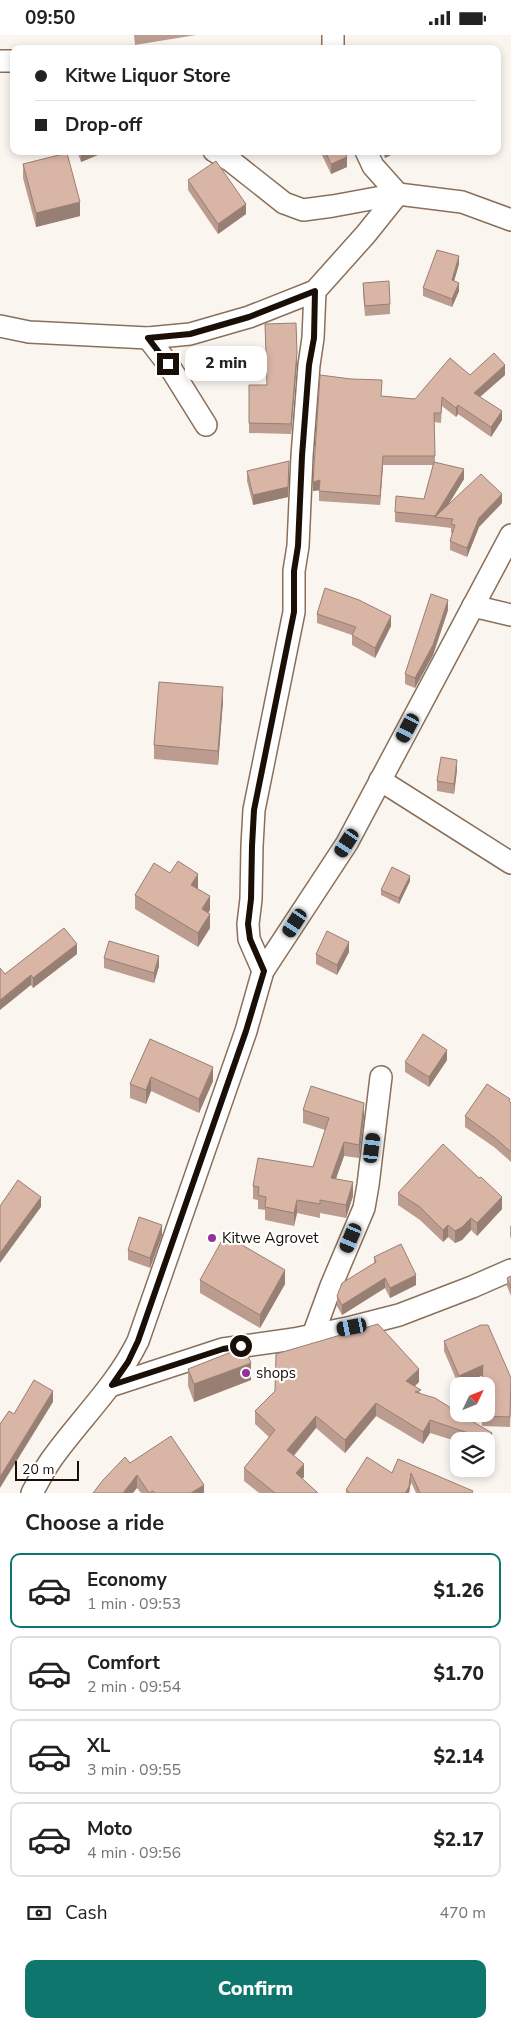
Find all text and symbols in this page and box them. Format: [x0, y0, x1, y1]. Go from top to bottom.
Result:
text: 09:50 [25, 5, 75, 31]
text: Kitwe Liquor Store [65, 63, 230, 89]
text: Drop-off [65, 112, 142, 138]
callout: 2 min [186, 347, 268, 381]
text: 2 min [205, 352, 247, 374]
route end [157, 353, 179, 375]
car [394, 711, 421, 745]
car [332, 826, 361, 860]
car [280, 906, 309, 940]
car [362, 1132, 381, 1164]
car [338, 1221, 363, 1255]
place label: Kitwe Agrovet [222, 1228, 319, 1248]
marker: Kitwe Agrovet [206, 1232, 218, 1244]
car [335, 1317, 368, 1337]
route start [230, 1335, 252, 1357]
place label: shops [256, 1363, 296, 1383]
marker: shops [240, 1367, 252, 1379]
north arrow [450, 1377, 495, 1423]
map controls [450, 1377, 495, 1477]
button: layers [450, 1432, 495, 1477]
scale bar [15, 1458, 79, 1481]
text: 20 m [22, 1460, 54, 1479]
text: Choose a ride [25, 1508, 164, 1538]
text: Economy [87, 1567, 167, 1593]
icon: car [27, 1568, 72, 1613]
text: $1.26 [433, 1578, 484, 1604]
text: 1 min · 09:53 [87, 1593, 181, 1615]
text: Comfort [87, 1650, 160, 1676]
icon: car [27, 1651, 72, 1696]
text: $1.70 [433, 1661, 484, 1687]
text: 2 min · 09:54 [87, 1676, 181, 1698]
text: XL [87, 1733, 110, 1759]
icon: car [27, 1734, 72, 1779]
text: $2.14 [433, 1744, 484, 1770]
text: 3 min · 09:55 [87, 1759, 181, 1781]
text: Moto [87, 1816, 133, 1842]
icon: car [27, 1817, 72, 1862]
text: $2.17 [433, 1827, 484, 1853]
text: 4 min · 09:56 [87, 1842, 181, 1864]
icon: cash [25, 1899, 53, 1927]
text: Cash [65, 1900, 107, 1926]
text: 470 m [439, 1902, 486, 1924]
button: Confirm [25, 1960, 486, 2018]

